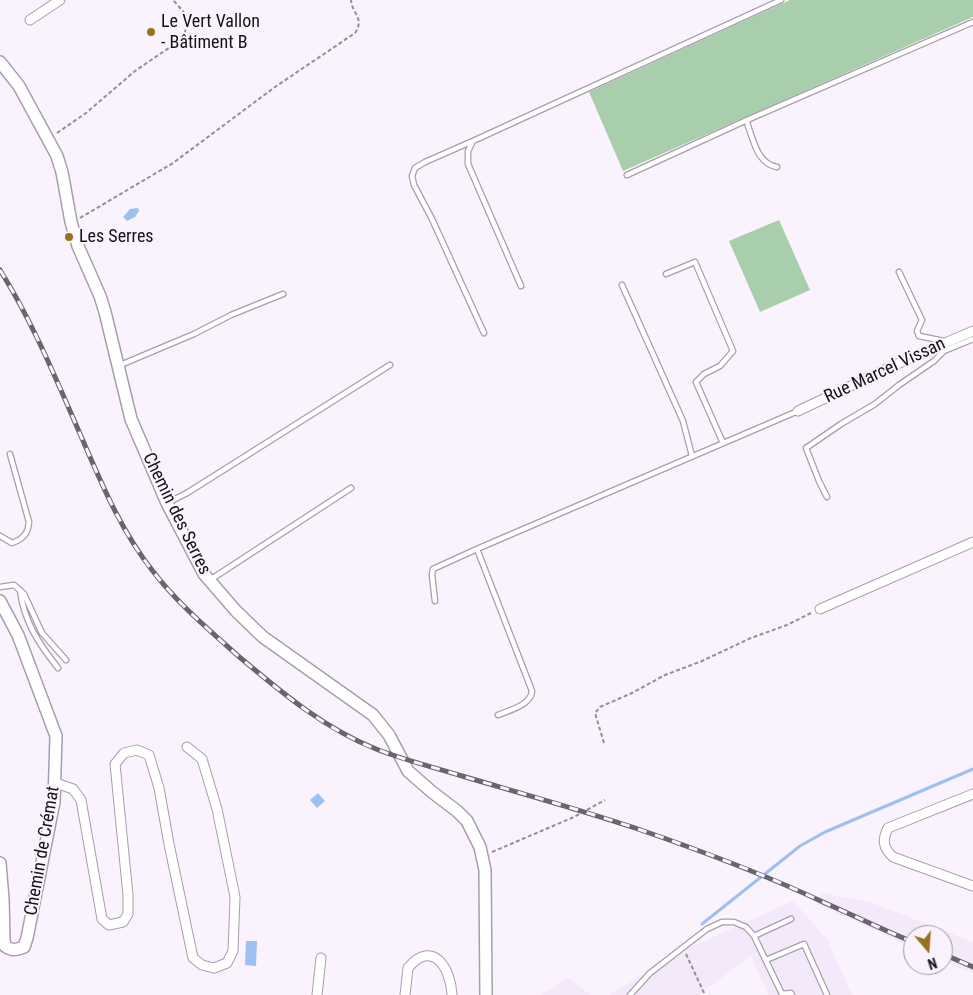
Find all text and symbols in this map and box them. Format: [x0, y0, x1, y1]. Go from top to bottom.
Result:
place label: Le Vert Vallon - Bâtiment B [161, 11, 260, 54]
marker: Le Vert Vallon - Bâtiment B [145, 26, 157, 38]
place label: Les Serres [79, 226, 154, 248]
marker: Les Serres [63, 231, 75, 243]
street label: Rue Marcel Vissan [821, 333, 949, 409]
street label: Chemin des Serres [137, 450, 215, 578]
street label: Chemin de Crémat [21, 785, 65, 917]
north arrow [903, 925, 953, 975]
text: N [926, 954, 939, 972]

